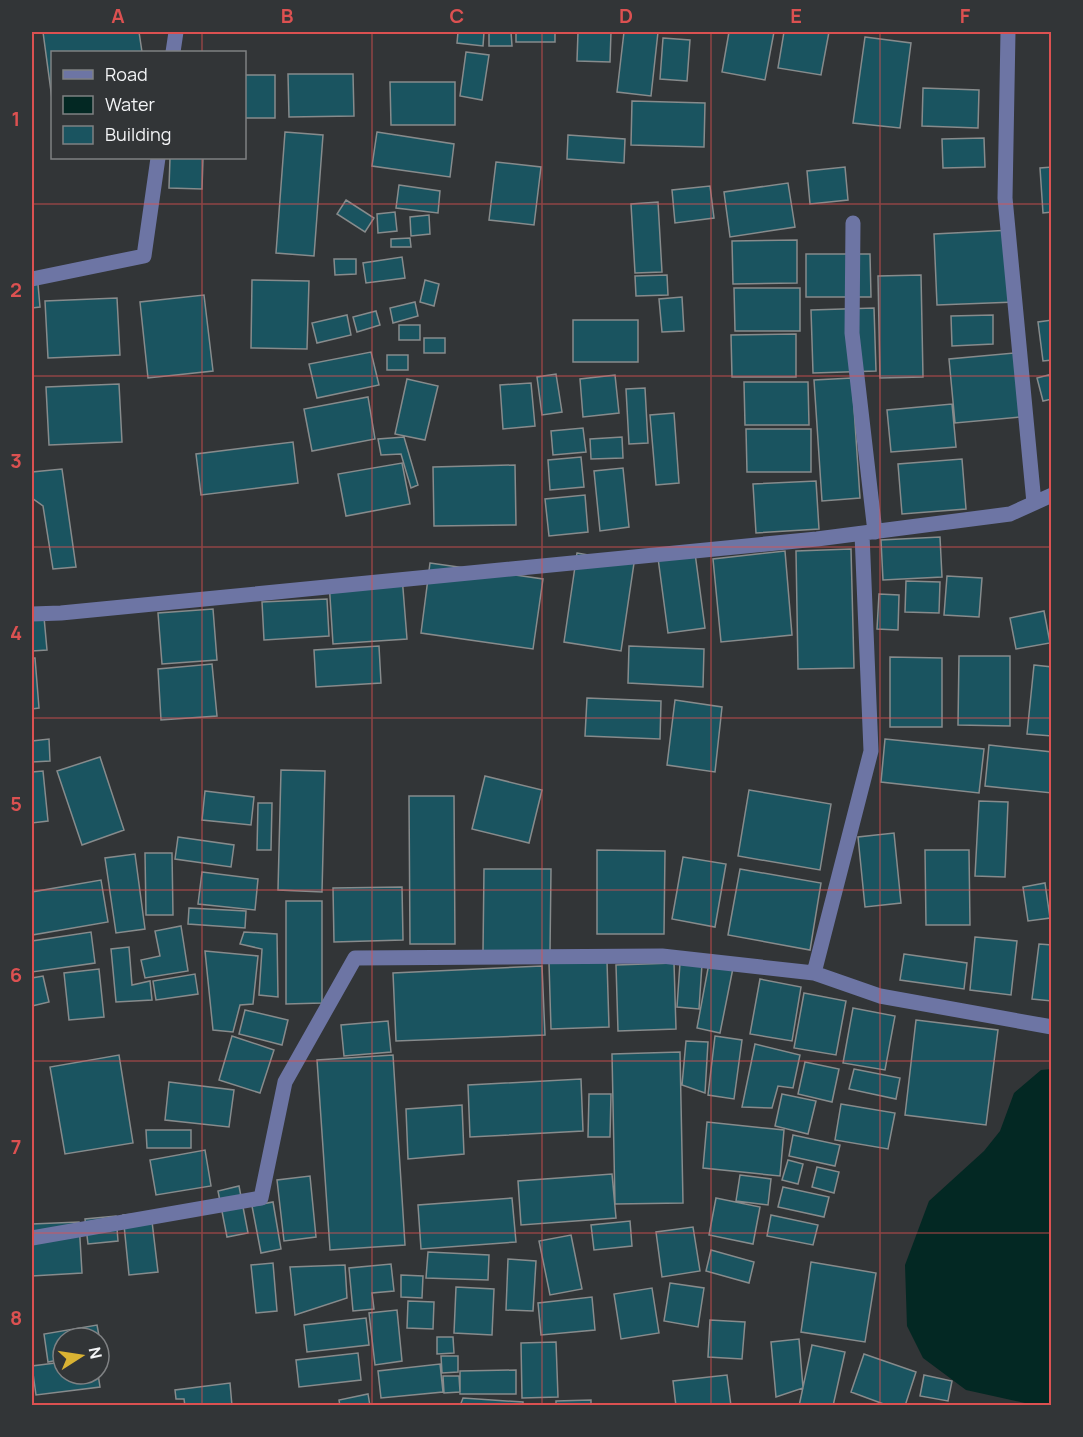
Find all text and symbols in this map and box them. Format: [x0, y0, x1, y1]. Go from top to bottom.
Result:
text: A [111, 2, 125, 29]
text: B [281, 2, 294, 29]
text: C [450, 2, 464, 29]
text: D [619, 2, 633, 29]
text: E [790, 2, 802, 29]
text: F [960, 2, 971, 29]
legend [51, 51, 246, 159]
text: Road [105, 62, 148, 86]
text: Water [105, 92, 155, 116]
text: 1 [12, 105, 20, 132]
text: Building [105, 122, 171, 146]
text: 2 [10, 276, 22, 303]
text: 3 [10, 447, 22, 474]
text: 4 [10, 619, 22, 646]
text: 5 [10, 790, 22, 817]
text: 6 [10, 961, 22, 988]
text: 7 [11, 1133, 21, 1160]
text: 8 [10, 1304, 22, 1331]
north arrow [51, 1326, 111, 1386]
text: N [84, 1345, 108, 1361]

